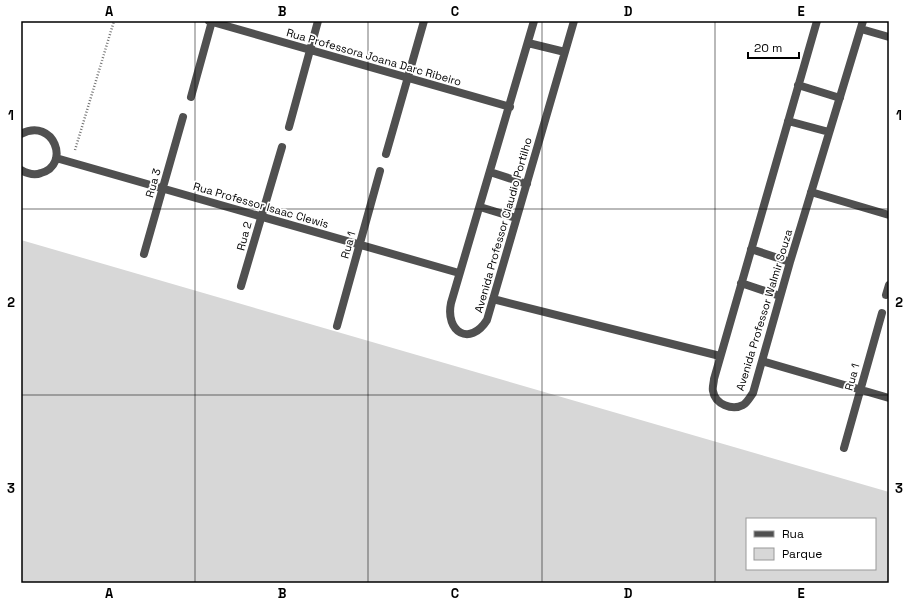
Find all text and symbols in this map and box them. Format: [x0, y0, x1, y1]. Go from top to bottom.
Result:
text: A [105, 3, 114, 20]
text: B [278, 3, 287, 20]
text: C [451, 3, 459, 20]
text: D [624, 3, 633, 20]
text: E [797, 3, 805, 20]
street label: Rua Professora Joana Darc Ribeiro [285, 25, 463, 89]
scale bar [748, 34, 799, 60]
text: 20 m [754, 40, 782, 56]
text: 1 [8, 107, 14, 124]
text: 1 [896, 107, 902, 124]
street label: Avenida Professor Claudio Portilho [471, 136, 535, 314]
street label: Rua 3 [142, 167, 164, 199]
street label: Rua Professor Isaac Clewis [192, 179, 331, 231]
street label: Rua 2 [233, 220, 255, 252]
street label: Avenida Professor Walmir Souza [733, 227, 795, 392]
street label: Rua 1 [337, 230, 359, 260]
text: 2 [7, 294, 15, 311]
text: 2 [895, 294, 903, 311]
street label: Rua 1 [841, 362, 863, 392]
text: 3 [7, 480, 15, 497]
text: 3 [895, 480, 903, 497]
legend [746, 518, 876, 570]
text: Rua [782, 526, 804, 542]
text: Parque [782, 546, 822, 562]
text: A [105, 585, 114, 602]
text: B [278, 585, 287, 602]
text: C [451, 585, 459, 602]
text: D [624, 585, 633, 602]
text: E [797, 585, 805, 602]

